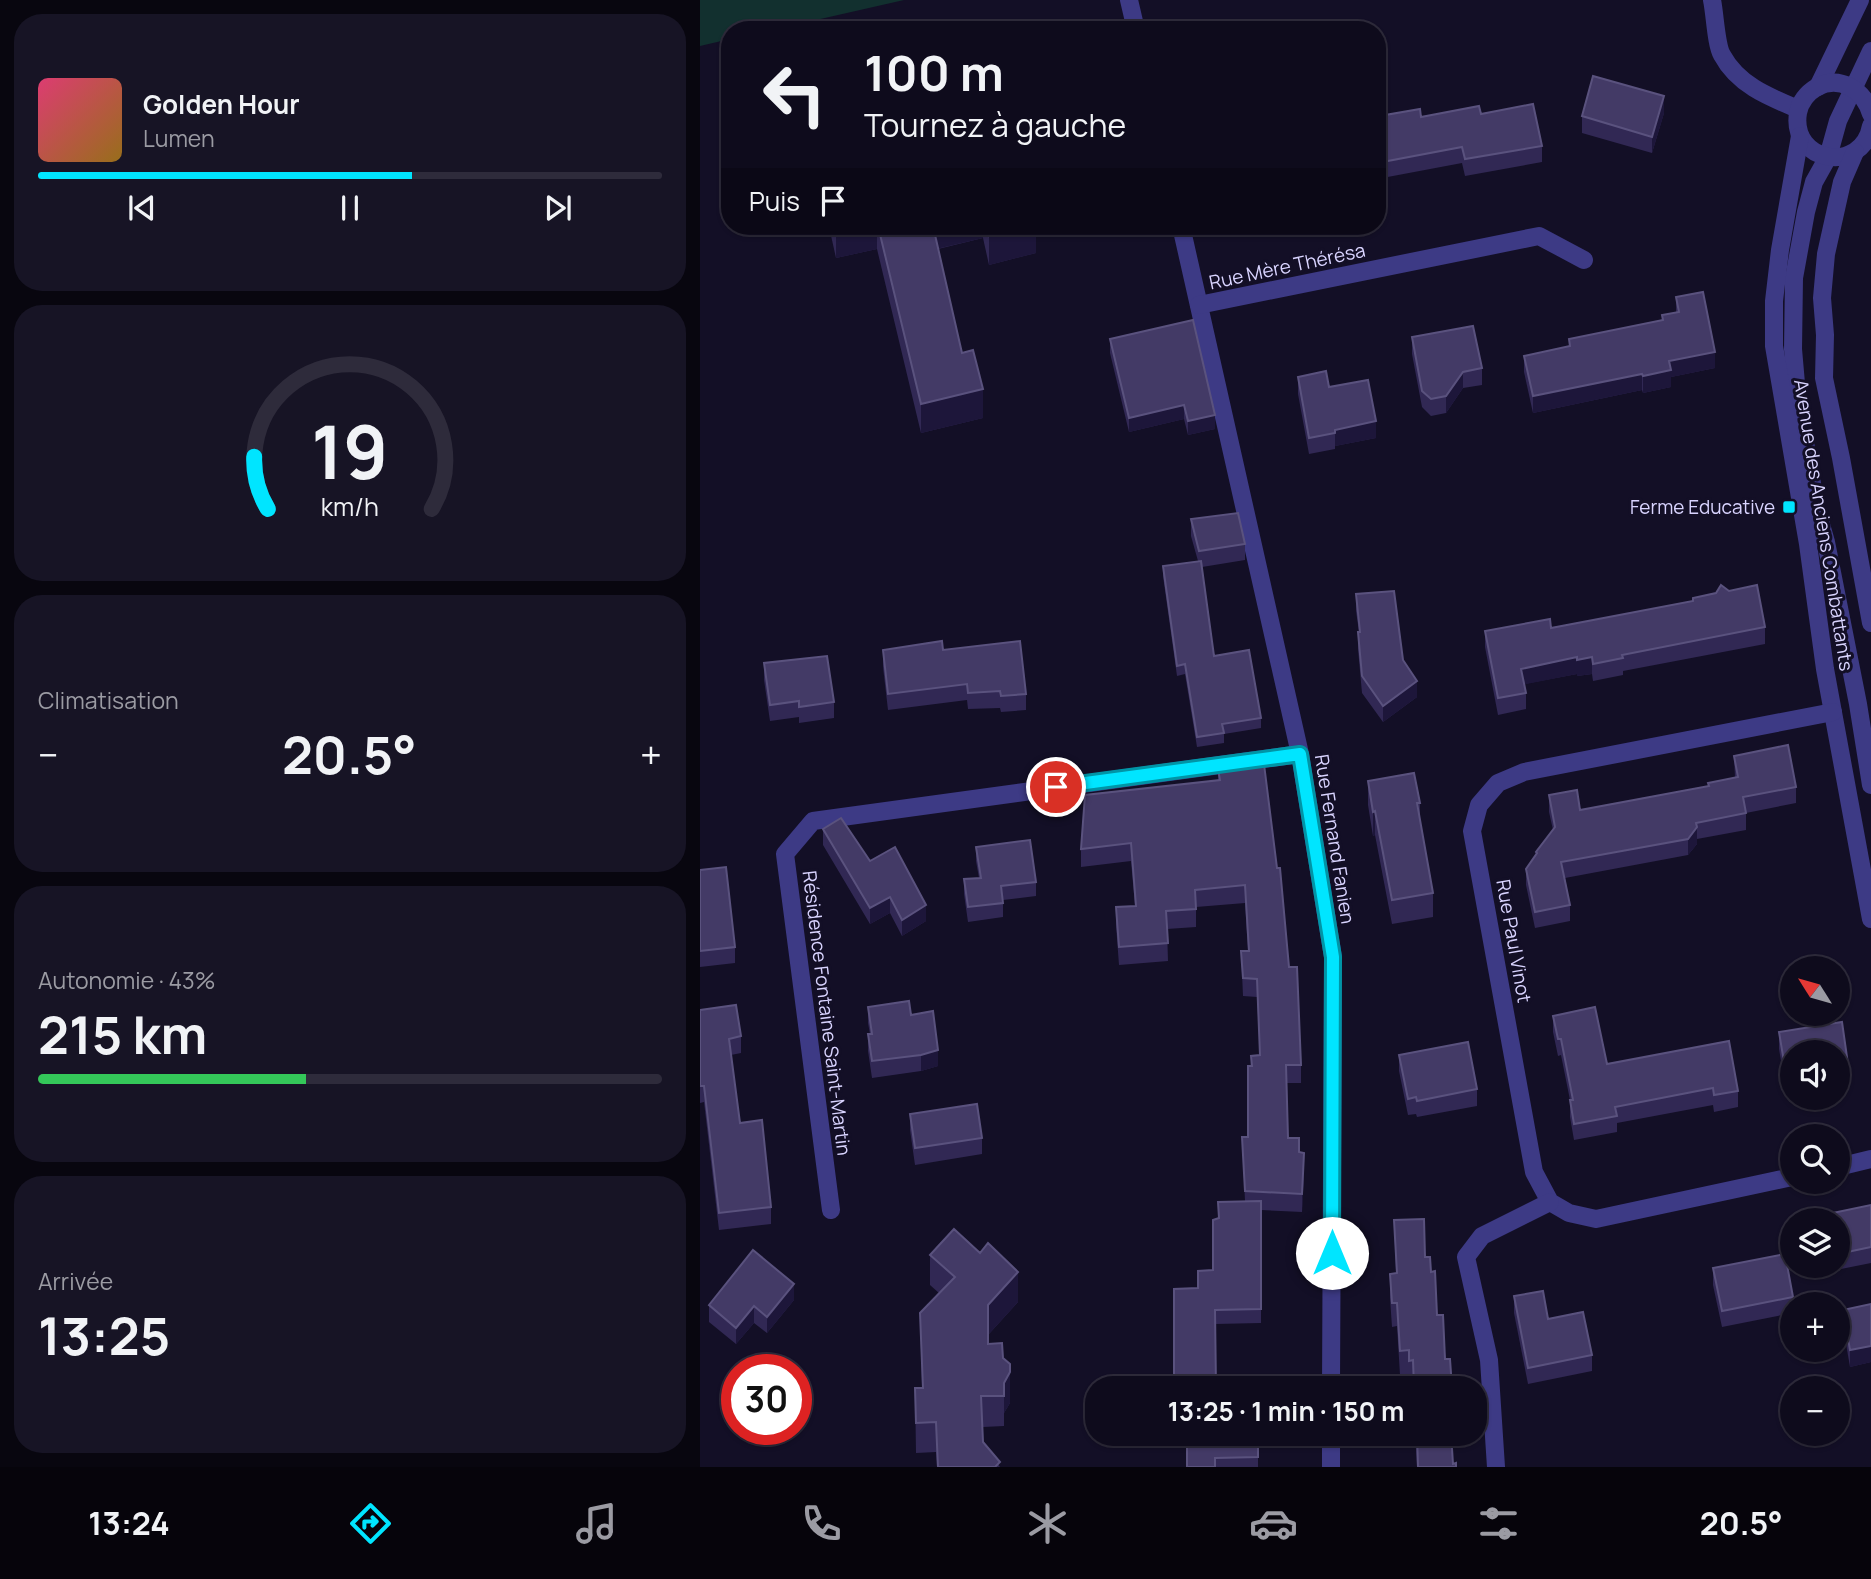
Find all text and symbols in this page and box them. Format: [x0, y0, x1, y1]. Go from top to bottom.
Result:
text: 100 m [864, 39, 1004, 106]
icon: left [749, 49, 840, 140]
text: Golden Hour [143, 86, 300, 122]
text: Tournez à gauche [864, 103, 1126, 147]
text: Lumen [143, 122, 215, 154]
icon: arrive [814, 182, 852, 220]
text: Puis [749, 183, 800, 219]
icon: previous [123, 189, 161, 227]
icon: pause [331, 189, 369, 227]
icon: next [539, 189, 577, 227]
street label: Rue Mère Thérésa [1207, 237, 1367, 295]
street label: Avenue des Anciens Combattants [1788, 377, 1860, 673]
text: 19 [311, 401, 389, 501]
text: km/h [321, 489, 379, 524]
place label: Ferme Educative [1630, 494, 1775, 520]
marker: Ferme Educative [1781, 499, 1797, 515]
text: Climatisation [38, 684, 179, 716]
text: 20.5° [282, 719, 417, 790]
text: − [38, 728, 59, 780]
text: + [640, 728, 662, 780]
street label: Rue Fernand Fanien [1309, 752, 1361, 926]
pin [1026, 757, 1086, 817]
icon: arrive [1037, 768, 1075, 806]
street label: Résidence Fontaine Saint-Martin [797, 869, 857, 1157]
street label: Rue Paul Vinot [1490, 877, 1538, 1005]
north arrow [1780, 956, 1850, 1026]
map controls [1780, 956, 1850, 1446]
text: Autonomie · 43% [38, 964, 216, 996]
text: 215 km [38, 999, 207, 1070]
button: sound [1780, 1040, 1850, 1110]
button: search [1780, 1124, 1850, 1194]
button: layers [1780, 1208, 1850, 1278]
position arrow [1295, 1216, 1369, 1290]
text: Arrivée [38, 1265, 113, 1297]
button: + [1780, 1292, 1850, 1362]
text: 13:25 [38, 1300, 170, 1371]
speed limit sign: 30 [721, 1354, 812, 1445]
button: − [1780, 1376, 1850, 1446]
text: 13:25 · 1 min · 150 m [1168, 1393, 1404, 1429]
icon: directions [346, 1499, 395, 1548]
icon: music [572, 1499, 621, 1548]
icon: phone [797, 1499, 846, 1548]
icon: climate [1023, 1499, 1072, 1548]
icon: car [1249, 1499, 1298, 1548]
icon: filters [1474, 1499, 1523, 1548]
text: 13:24 [88, 1501, 170, 1545]
text: 20.5° [1700, 1501, 1783, 1545]

